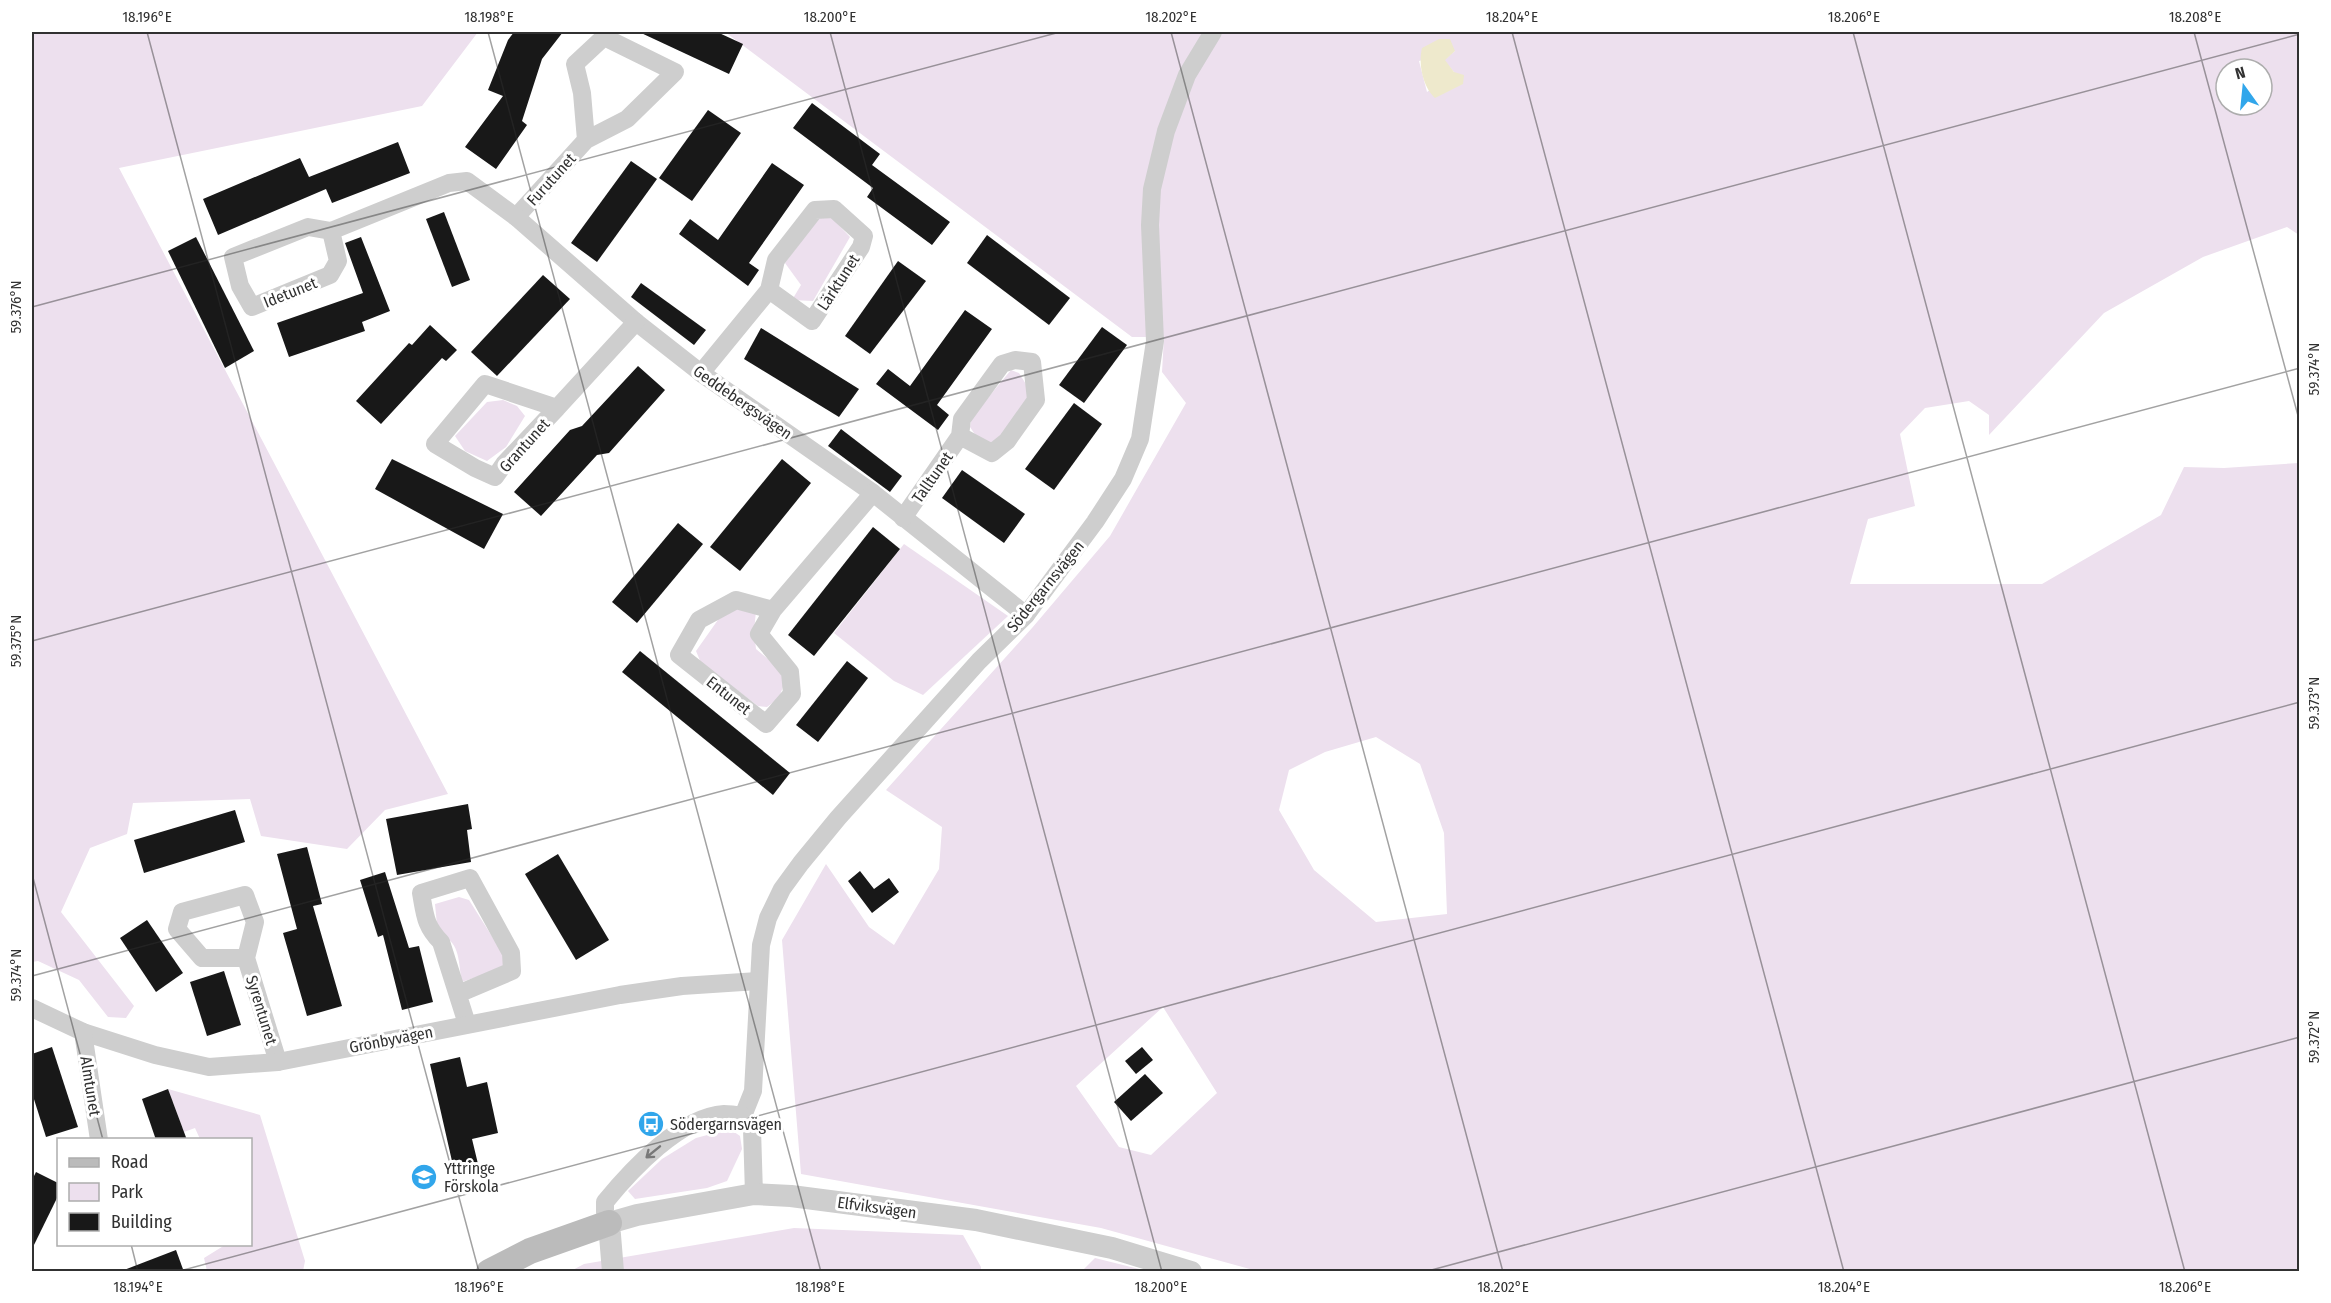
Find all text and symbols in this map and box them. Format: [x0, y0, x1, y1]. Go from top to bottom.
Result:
text: 18.196°E [122, 8, 172, 26]
text: 18.198°E [464, 8, 514, 26]
text: 18.200°E [804, 8, 856, 26]
text: 18.202°E [1145, 8, 1197, 26]
text: 18.204°E [1486, 8, 1538, 26]
text: 18.206°E [1828, 8, 1880, 26]
text: 18.208°E [2169, 8, 2221, 26]
north arrow [2214, 57, 2274, 117]
text: N [2233, 63, 2247, 83]
street label: Furutunet [523, 149, 580, 209]
street label: Lärktunet [813, 250, 864, 314]
street label: Idetunet [261, 273, 320, 312]
text: 59.376°N [7, 280, 25, 334]
text: 59.374°N [2305, 343, 2323, 395]
street label: Geddebergsvägen [690, 361, 796, 443]
street label: Grantunet [495, 414, 554, 476]
street label: Talltunet [908, 447, 957, 506]
street label: Södergarnsvägen [1003, 537, 1088, 636]
text: 59.375°N [7, 615, 25, 667]
street label: Entunet [703, 672, 755, 719]
text: 59.373°N [2305, 677, 2323, 729]
text: 59.374°N [7, 949, 25, 1001]
street label: Syrentunet [242, 973, 281, 1048]
text: 59.372°N [2305, 1011, 2323, 1063]
street label: Grönbyvägen [348, 1022, 435, 1057]
street label: Almtunet [76, 1055, 105, 1118]
bus stop icon: Södergarnsvägen [636, 1109, 666, 1139]
place label: Södergarnsvägen [670, 1115, 782, 1134]
legend [57, 1138, 252, 1246]
one-way arrow [645, 1145, 661, 1158]
text: Road [111, 1151, 148, 1173]
place label: Yttringe Förskola [444, 1159, 499, 1196]
school or university icon: Yttringe Förskola [409, 1162, 439, 1192]
text: Park [111, 1181, 144, 1203]
street label: Elfviksvägen [836, 1193, 918, 1222]
text: Building [111, 1211, 172, 1233]
text: 18.194°E [113, 1278, 163, 1296]
text: 18.196°E [454, 1278, 504, 1296]
text: 18.198°E [795, 1278, 845, 1296]
text: 18.200°E [1135, 1278, 1187, 1296]
text: 18.202°E [1477, 1278, 1529, 1296]
text: 18.204°E [1818, 1278, 1870, 1296]
text: 18.206°E [2159, 1278, 2211, 1296]

